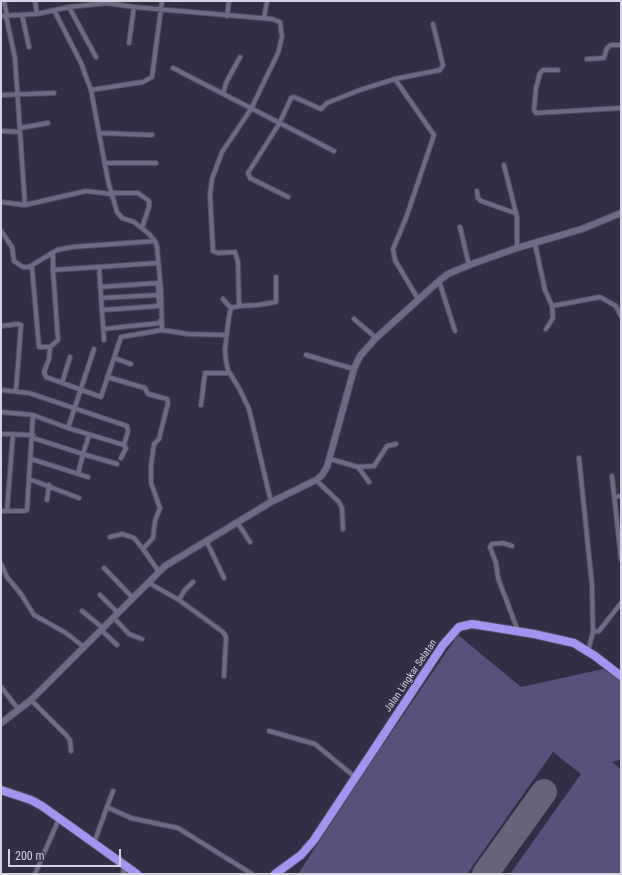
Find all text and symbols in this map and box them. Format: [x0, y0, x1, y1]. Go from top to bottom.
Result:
street label: Jalan Lingkar Selatan [382, 637, 440, 715]
scale bar [10, 841, 123, 867]
text: 200 m [15, 849, 45, 863]

